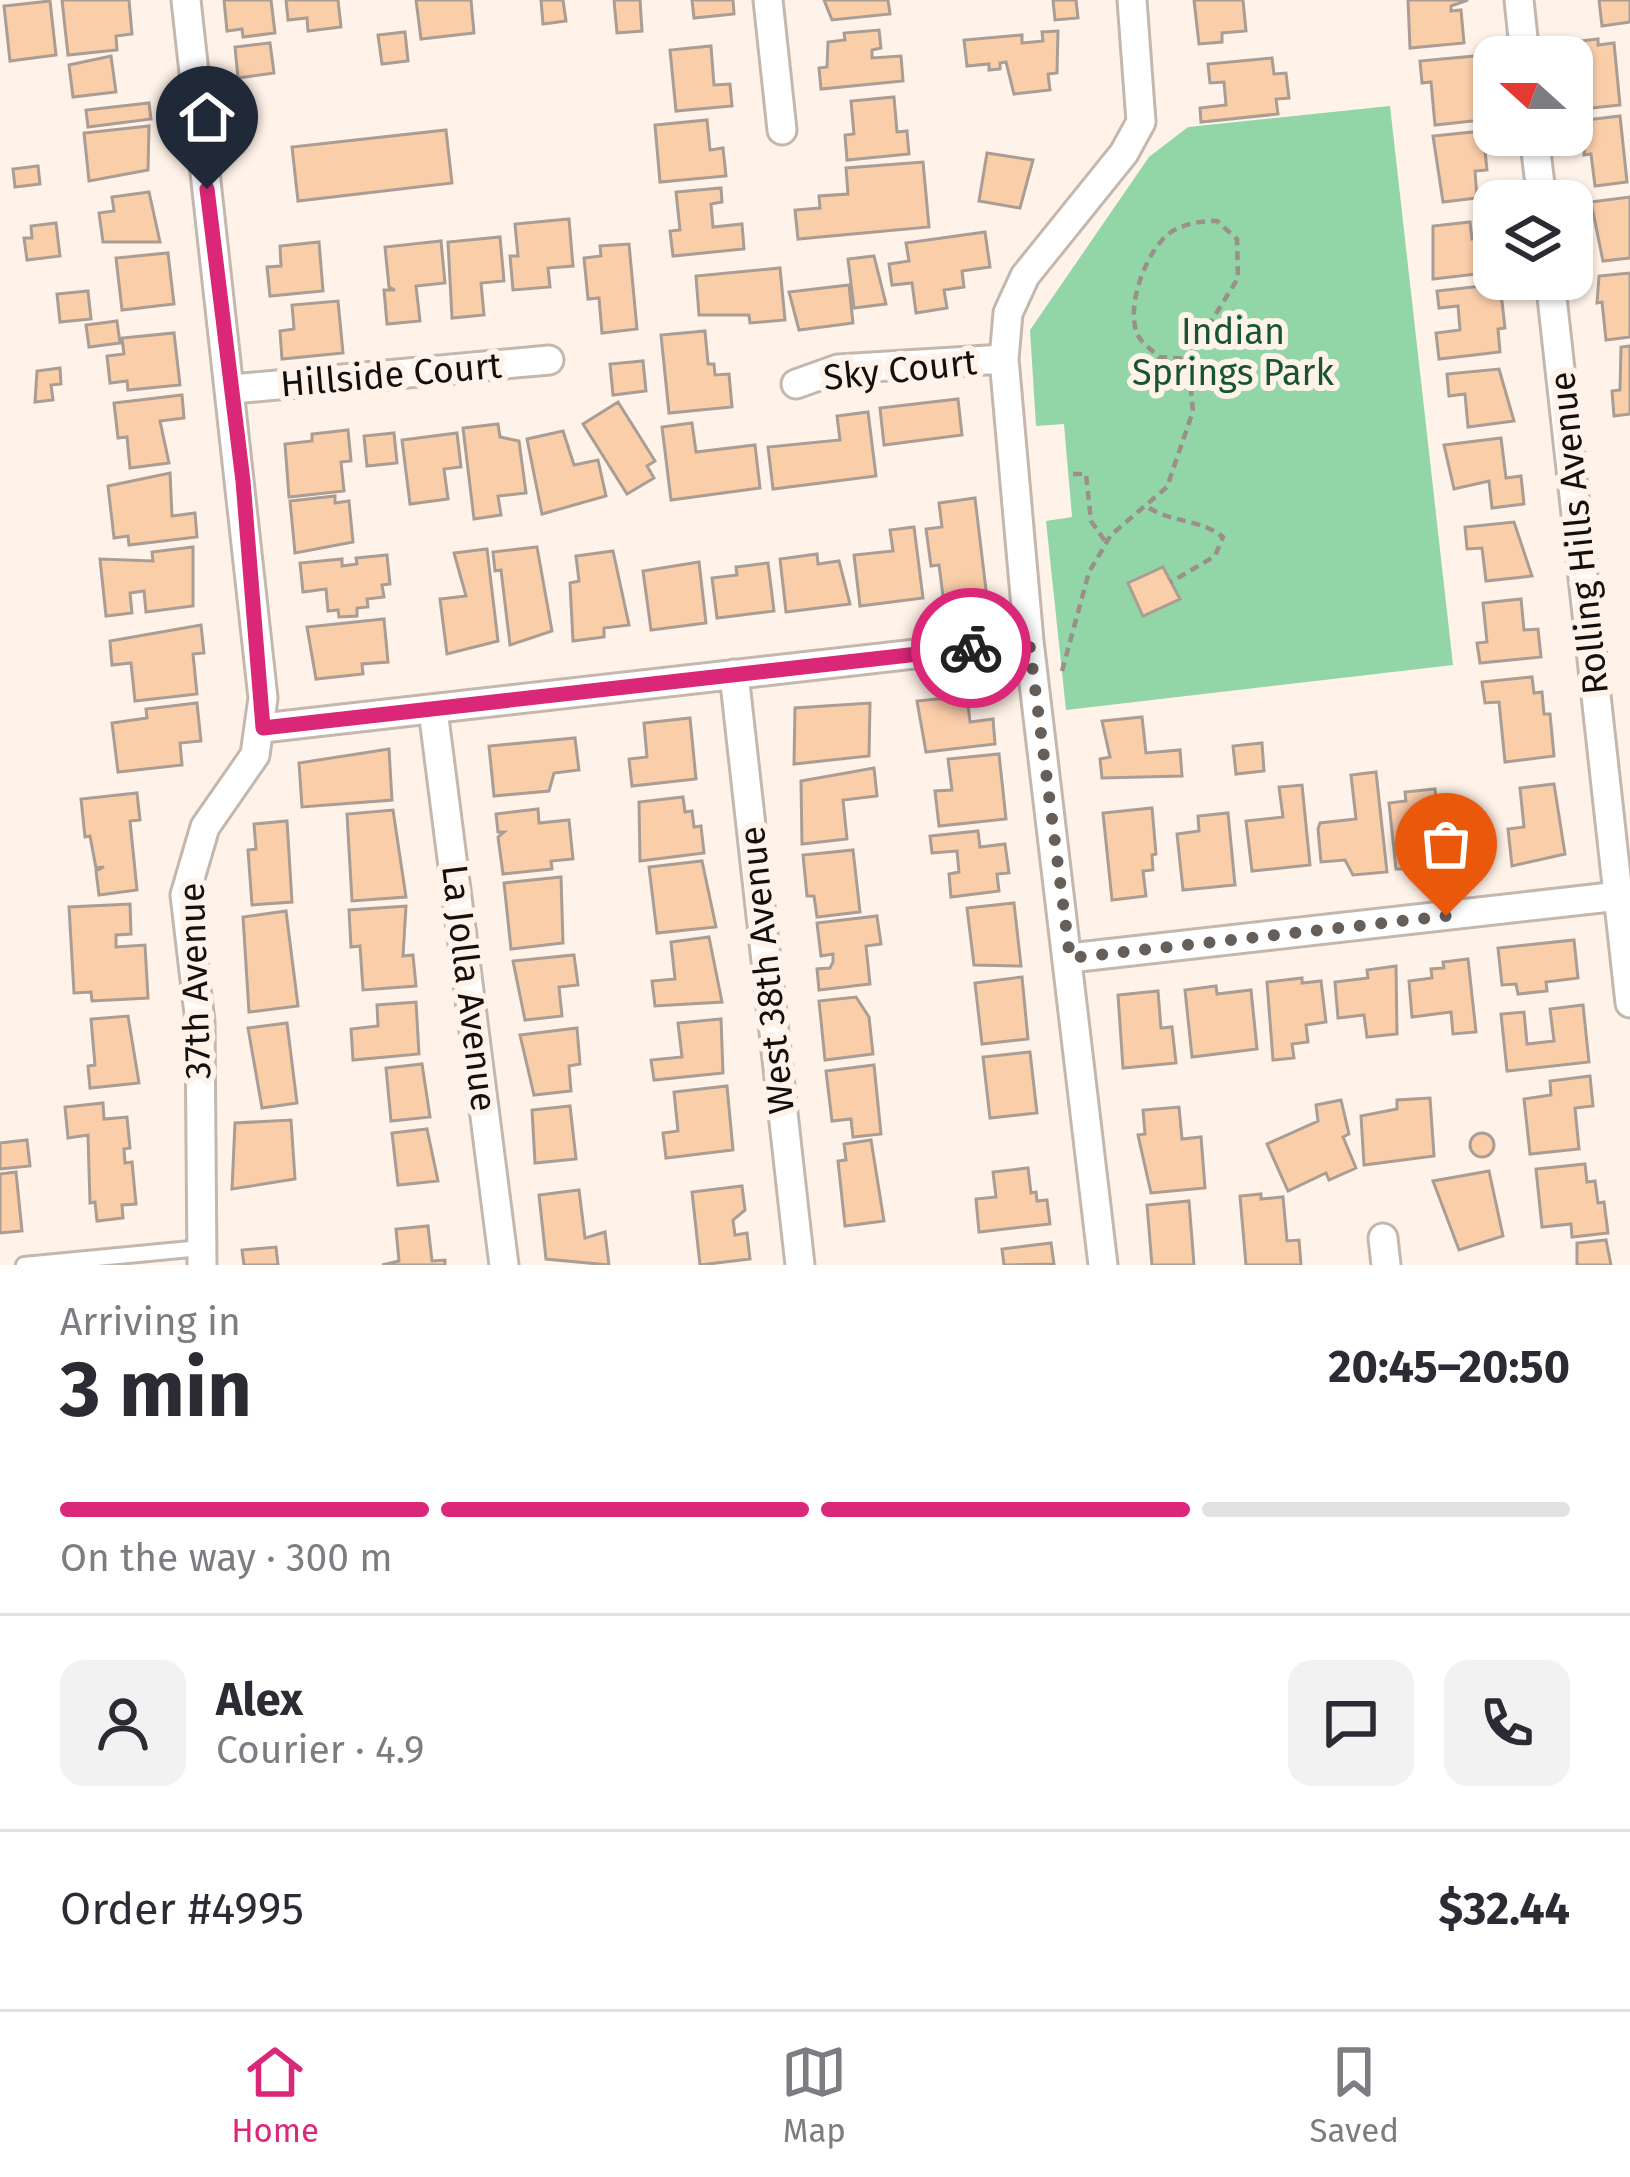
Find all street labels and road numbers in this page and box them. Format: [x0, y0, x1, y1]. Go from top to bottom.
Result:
street label: Sky Court [821, 340, 979, 400]
street label: Hillside Court [279, 343, 503, 407]
street label: Rolling Hills Avenue [1540, 369, 1618, 697]
street label: West 38th Avenue [730, 824, 804, 1116]
street label: La Jolla Avenue [432, 862, 506, 1114]
street label: 37th Avenue [170, 882, 220, 1080]

